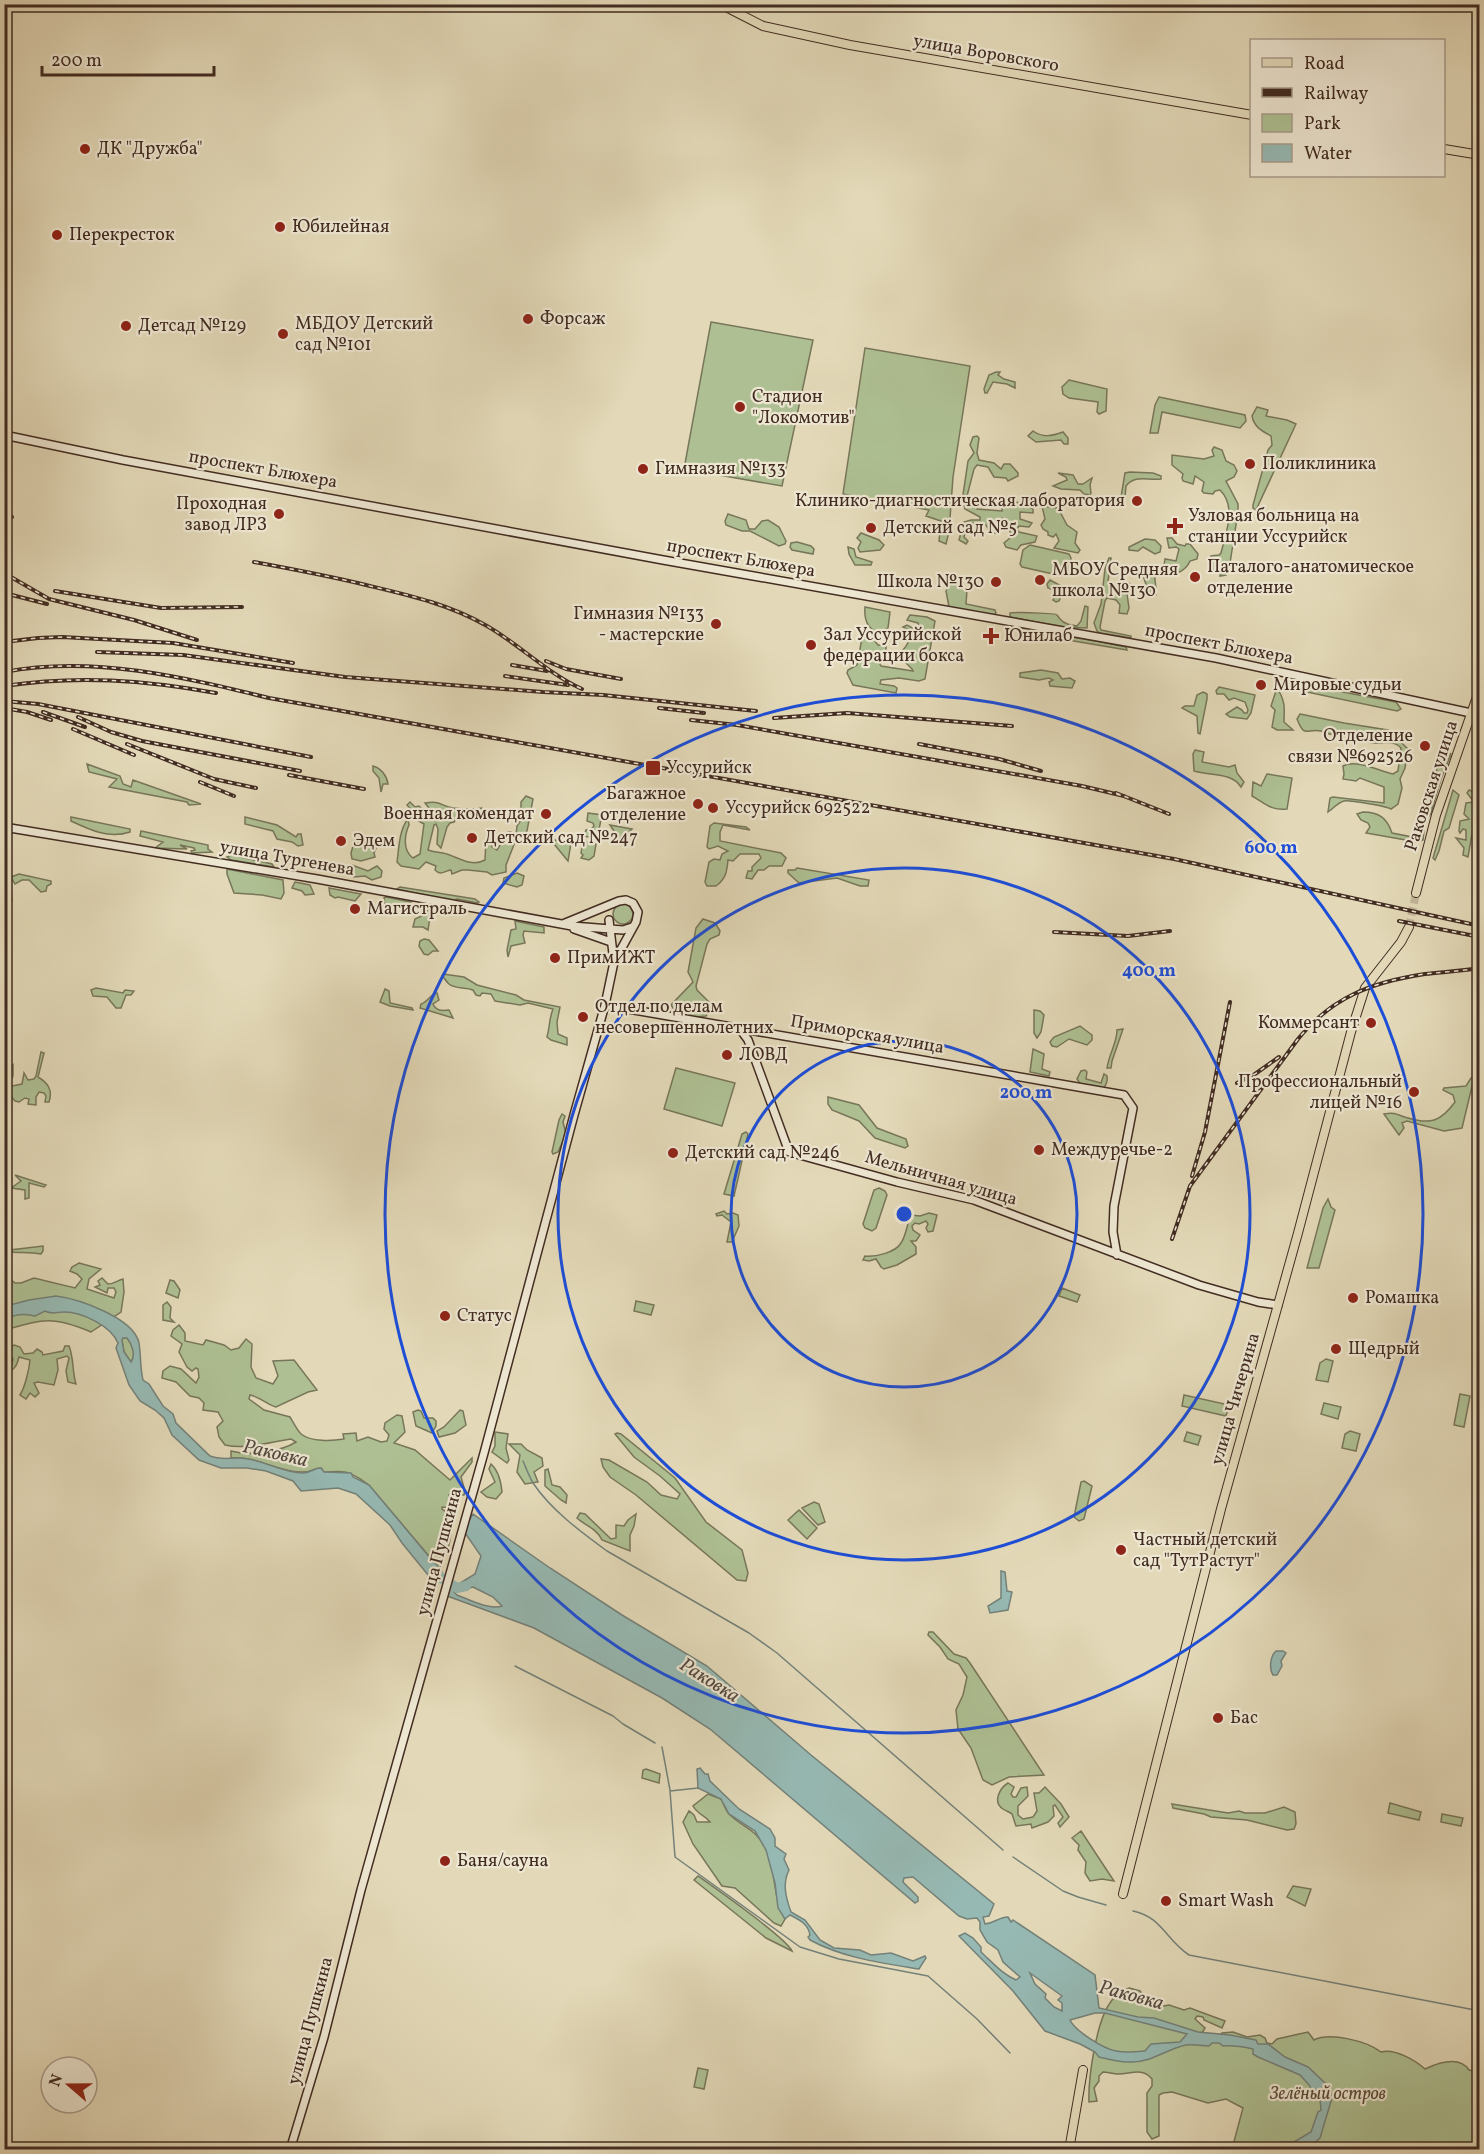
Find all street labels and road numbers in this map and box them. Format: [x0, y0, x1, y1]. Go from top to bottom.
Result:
street label: улица Воровского [911, 29, 1061, 79]
street label: проспект Блюхера [187, 445, 339, 495]
street label: проспект Блюхера [665, 534, 817, 584]
street label: проспект Блюхера [1143, 618, 1295, 672]
street label: Раковская улица [1399, 717, 1465, 855]
street label: улица Тургенева [218, 835, 356, 883]
street label: Приморская улица [788, 1009, 946, 1061]
street label: Мельничная улица [862, 1145, 1020, 1213]
street label: улица Чичерина [1205, 1330, 1267, 1468]
street label: улица Пушкина [411, 1485, 469, 1619]
street label: улица Пушкина [282, 1954, 340, 2088]

